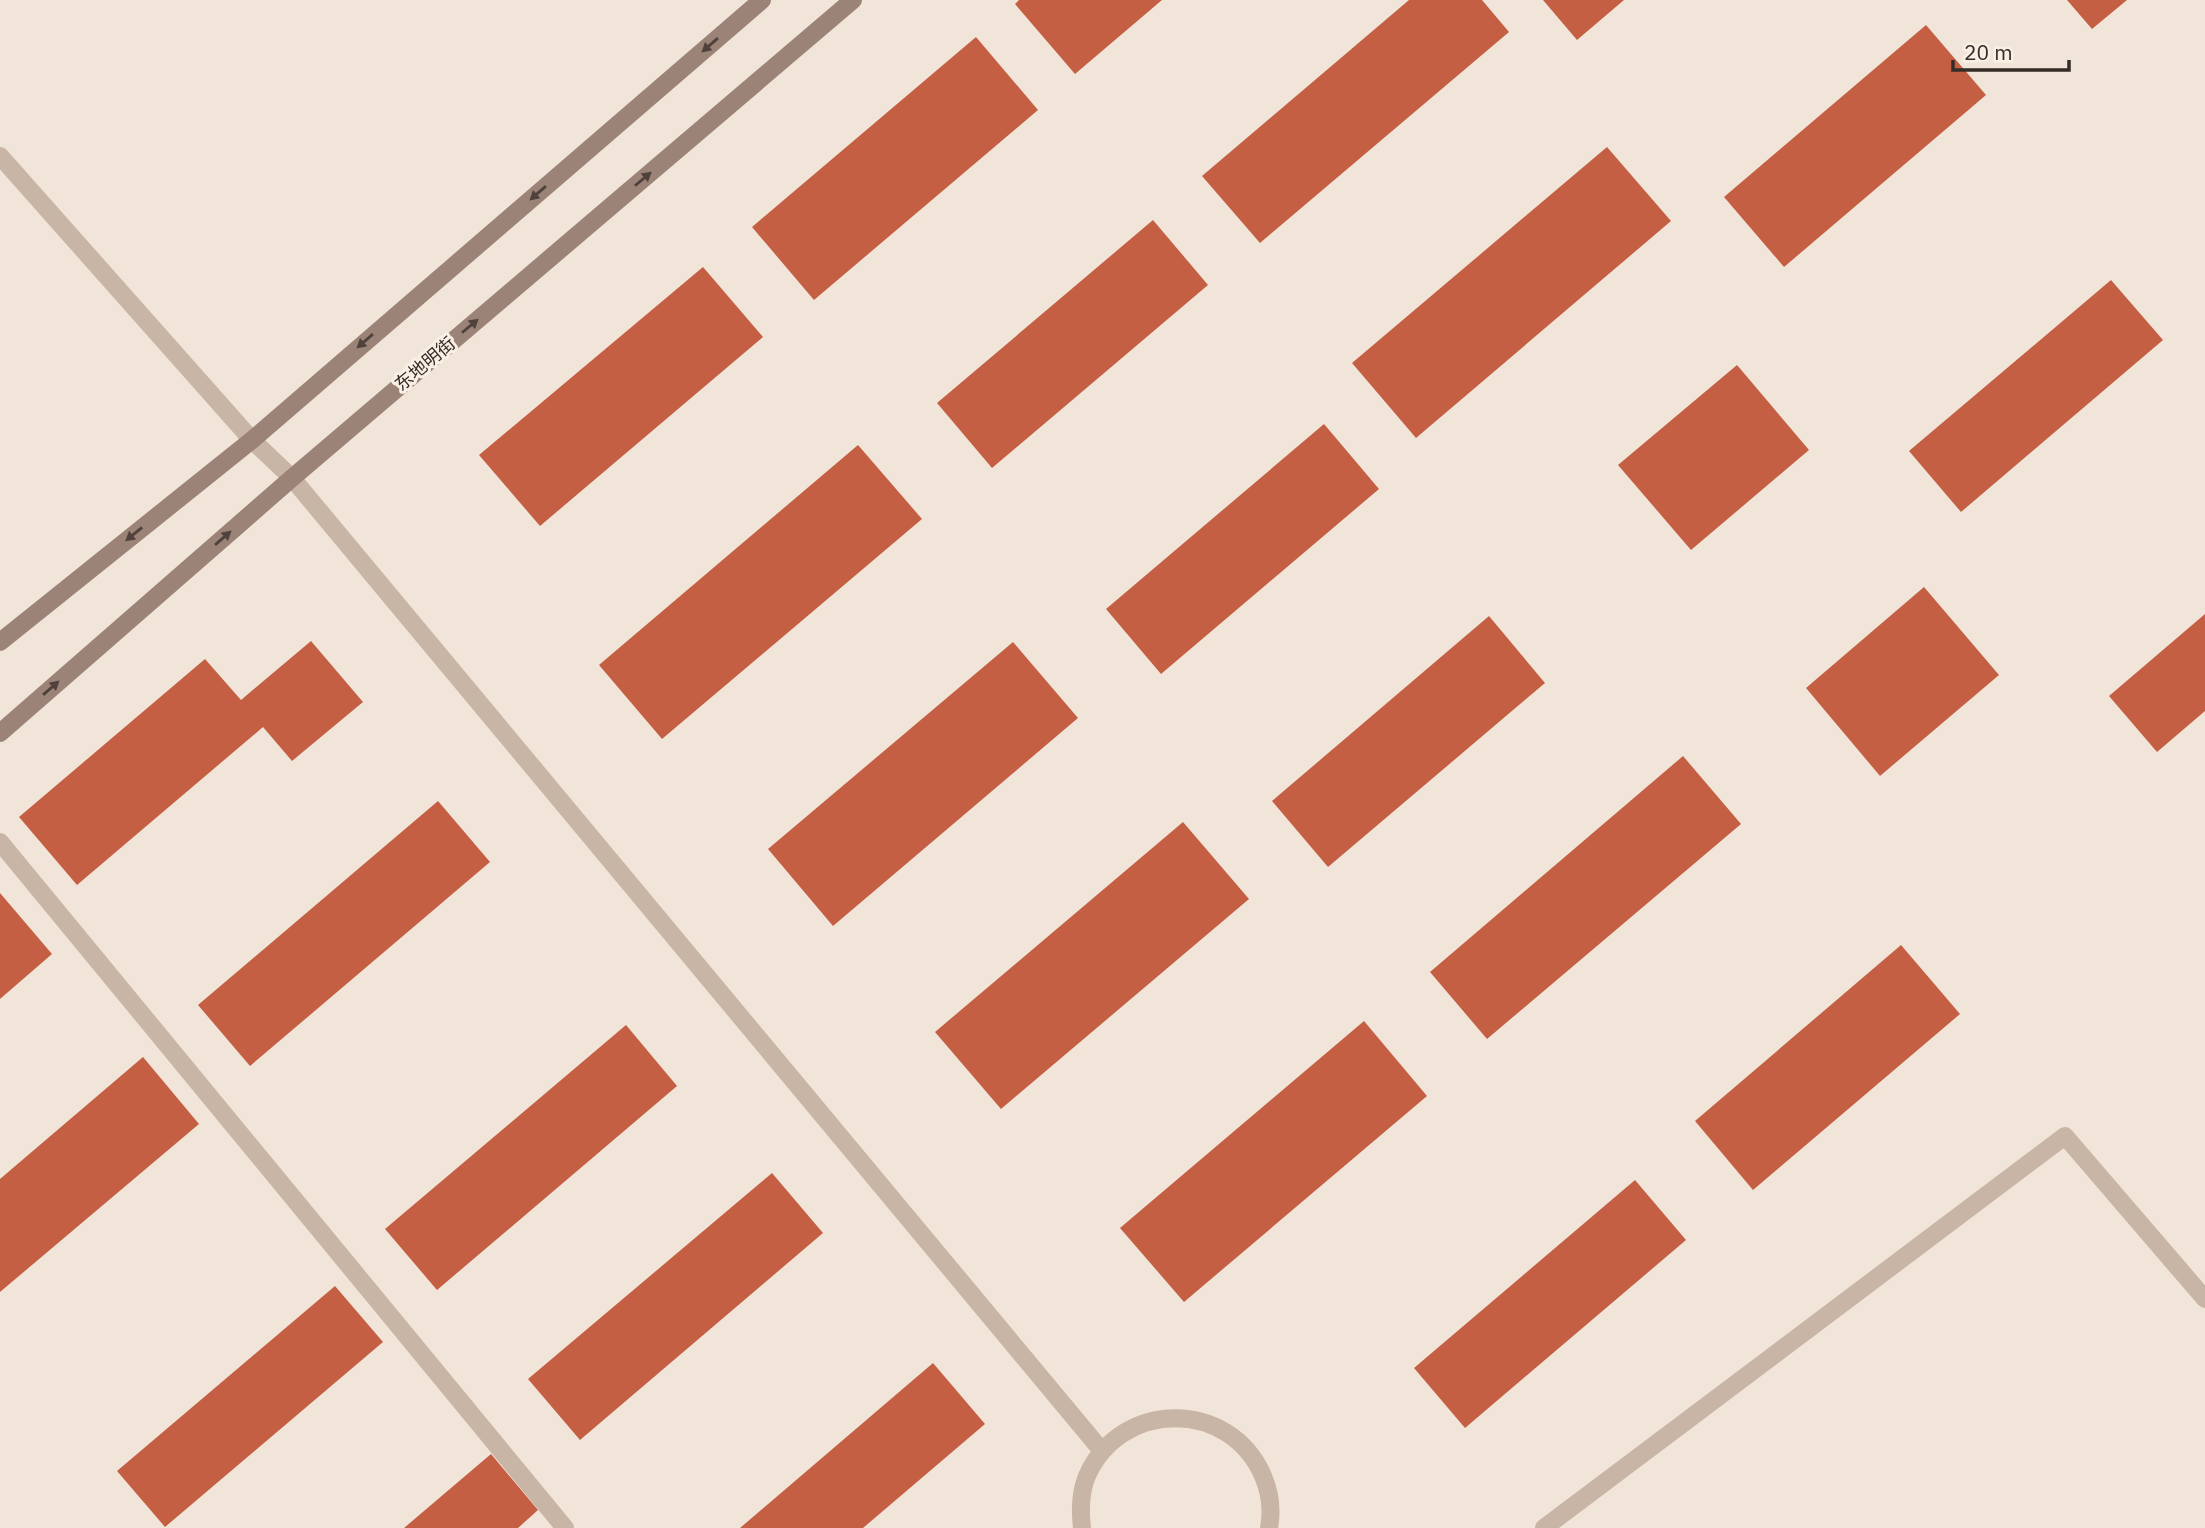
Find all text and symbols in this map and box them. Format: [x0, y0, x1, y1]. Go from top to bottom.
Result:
scale bar [1953, 28, 2068, 72]
one-way arrow [701, 37, 719, 53]
text: 20 m [1964, 38, 2013, 66]
one-way arrow [634, 171, 652, 187]
one-way arrow [529, 185, 547, 201]
one-way arrow [461, 319, 478, 334]
street label: 东地明街 [390, 332, 460, 396]
one-way arrow [357, 333, 374, 348]
one-way arrow [126, 526, 143, 541]
one-way arrow [214, 531, 231, 546]
one-way arrow [43, 681, 60, 696]

